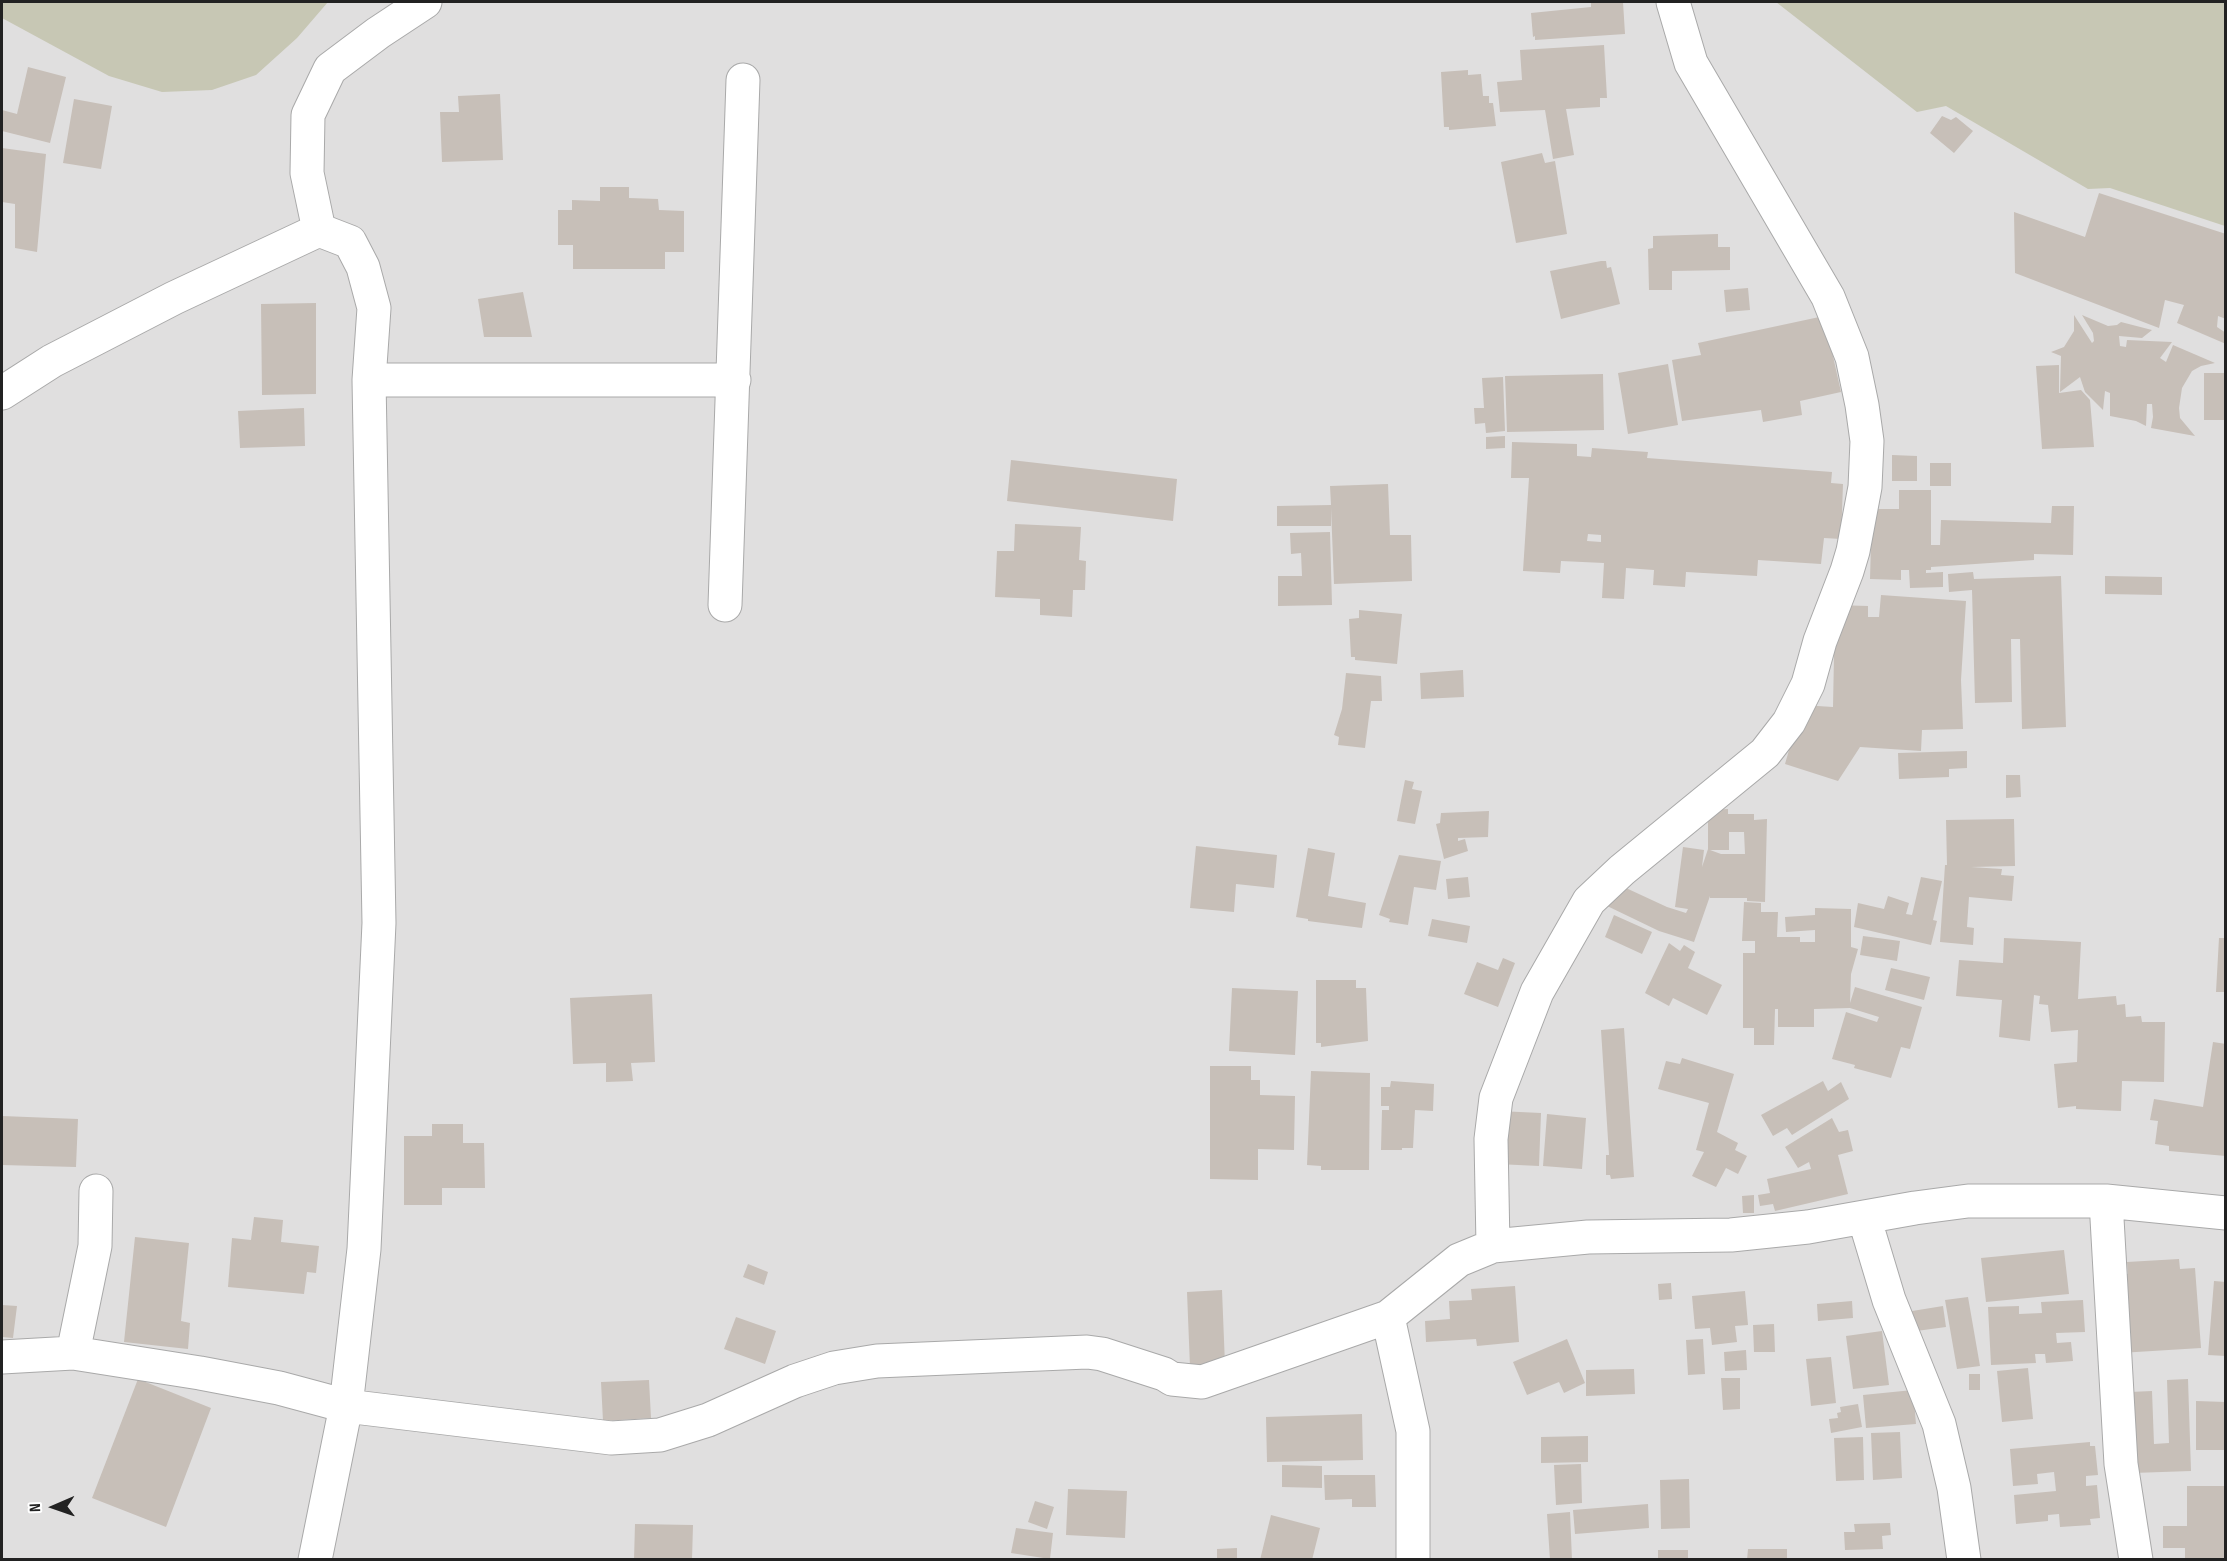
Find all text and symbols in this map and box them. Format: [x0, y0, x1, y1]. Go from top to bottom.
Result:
north arrow [24, 1477, 84, 1537]
text: N [26, 1503, 45, 1512]

